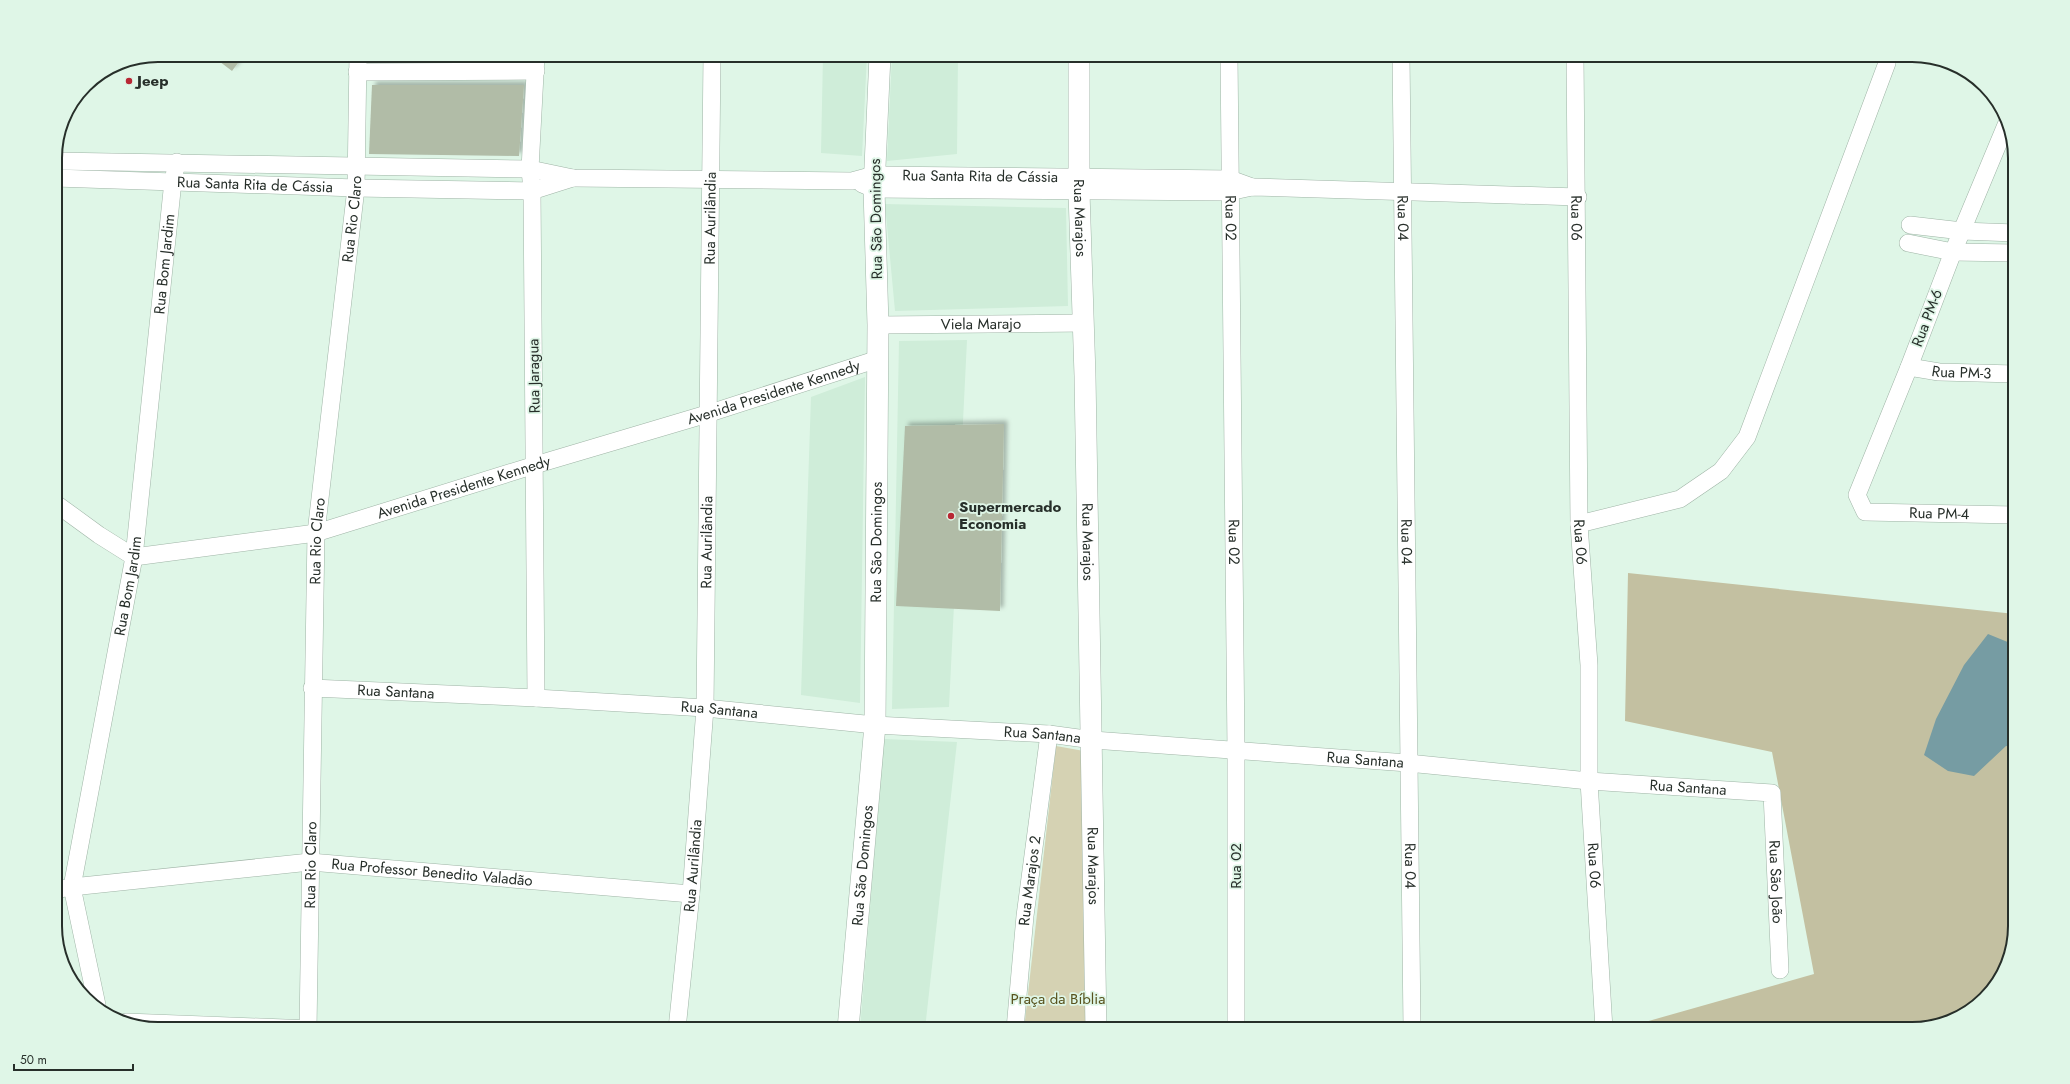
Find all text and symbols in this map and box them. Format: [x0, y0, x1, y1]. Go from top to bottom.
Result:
place label: Jeep [134, 70, 168, 92]
marker: Jeep [124, 76, 134, 86]
street label: Rua São Domingos [864, 158, 888, 280]
street label: Rua Santa Rita de Cássia [902, 164, 1058, 188]
street label: Rua Santa Rita de Cássia [177, 171, 333, 198]
street label: Rua Aurilândia [699, 172, 722, 265]
street label: Rua Rio Claro [336, 176, 367, 264]
street label: Rua Marajos [1068, 179, 1092, 257]
street label: Rua 02 [1219, 195, 1242, 241]
street label: Rua 04 [1392, 195, 1414, 241]
street label: Rua 06 [1565, 195, 1588, 241]
street label: Rua Bom Jardim [148, 213, 181, 315]
street label: Rua PM-6 [1906, 286, 1948, 350]
street label: Viela Marajo [941, 313, 1021, 335]
street label: Rua Jaragua [522, 338, 546, 414]
street label: Avenida Presidente Kennedy [684, 354, 863, 430]
street label: Rua PM-3 [1930, 360, 1992, 384]
street label: Avenida Presidente Kennedy [374, 450, 553, 524]
street label: Rua São Domingos [865, 482, 888, 603]
street label: Rua Rio Claro [304, 496, 331, 585]
street label: Rua Aurilândia [695, 496, 718, 589]
place label: Supermercado Economia [959, 496, 1062, 535]
street label: Rua PM-4 [1909, 502, 1970, 525]
street label: Rua Marajos [1076, 503, 1099, 581]
marker: Supermercado Economia [946, 511, 956, 521]
street label: Rua 02 [1223, 519, 1245, 565]
street label: Rua 04 [1395, 519, 1418, 565]
street label: Rua 06 [1568, 519, 1593, 566]
street label: Rua Bom Jardim [108, 535, 147, 638]
street label: Rua Santana [357, 679, 435, 704]
street label: Rua Santana [680, 696, 759, 724]
street label: Rua Santana [1003, 721, 1082, 749]
street label: Rua Santana [1326, 746, 1405, 774]
street label: Rua Santana [1649, 774, 1727, 801]
street label: Rua São Domingos [846, 804, 879, 927]
street label: Rua Aurilândia [678, 819, 708, 913]
street label: Rua Rio Claro [299, 821, 322, 909]
street label: Rua Marajos [1082, 827, 1105, 905]
street label: Rua Marajos 2 [1013, 834, 1046, 927]
street label: Rua São João [1763, 840, 1789, 924]
street label: Rua 06 [1582, 842, 1606, 889]
street label: Rua 02 [1225, 843, 1247, 889]
street label: Rua 04 [1399, 843, 1421, 889]
street label: Rua Professor Benedito Valadão [330, 853, 534, 892]
park label: Praça da Bíblia [1011, 988, 1105, 1010]
scale bar [14, 1046, 133, 1072]
text: 50 m [20, 1051, 47, 1069]

